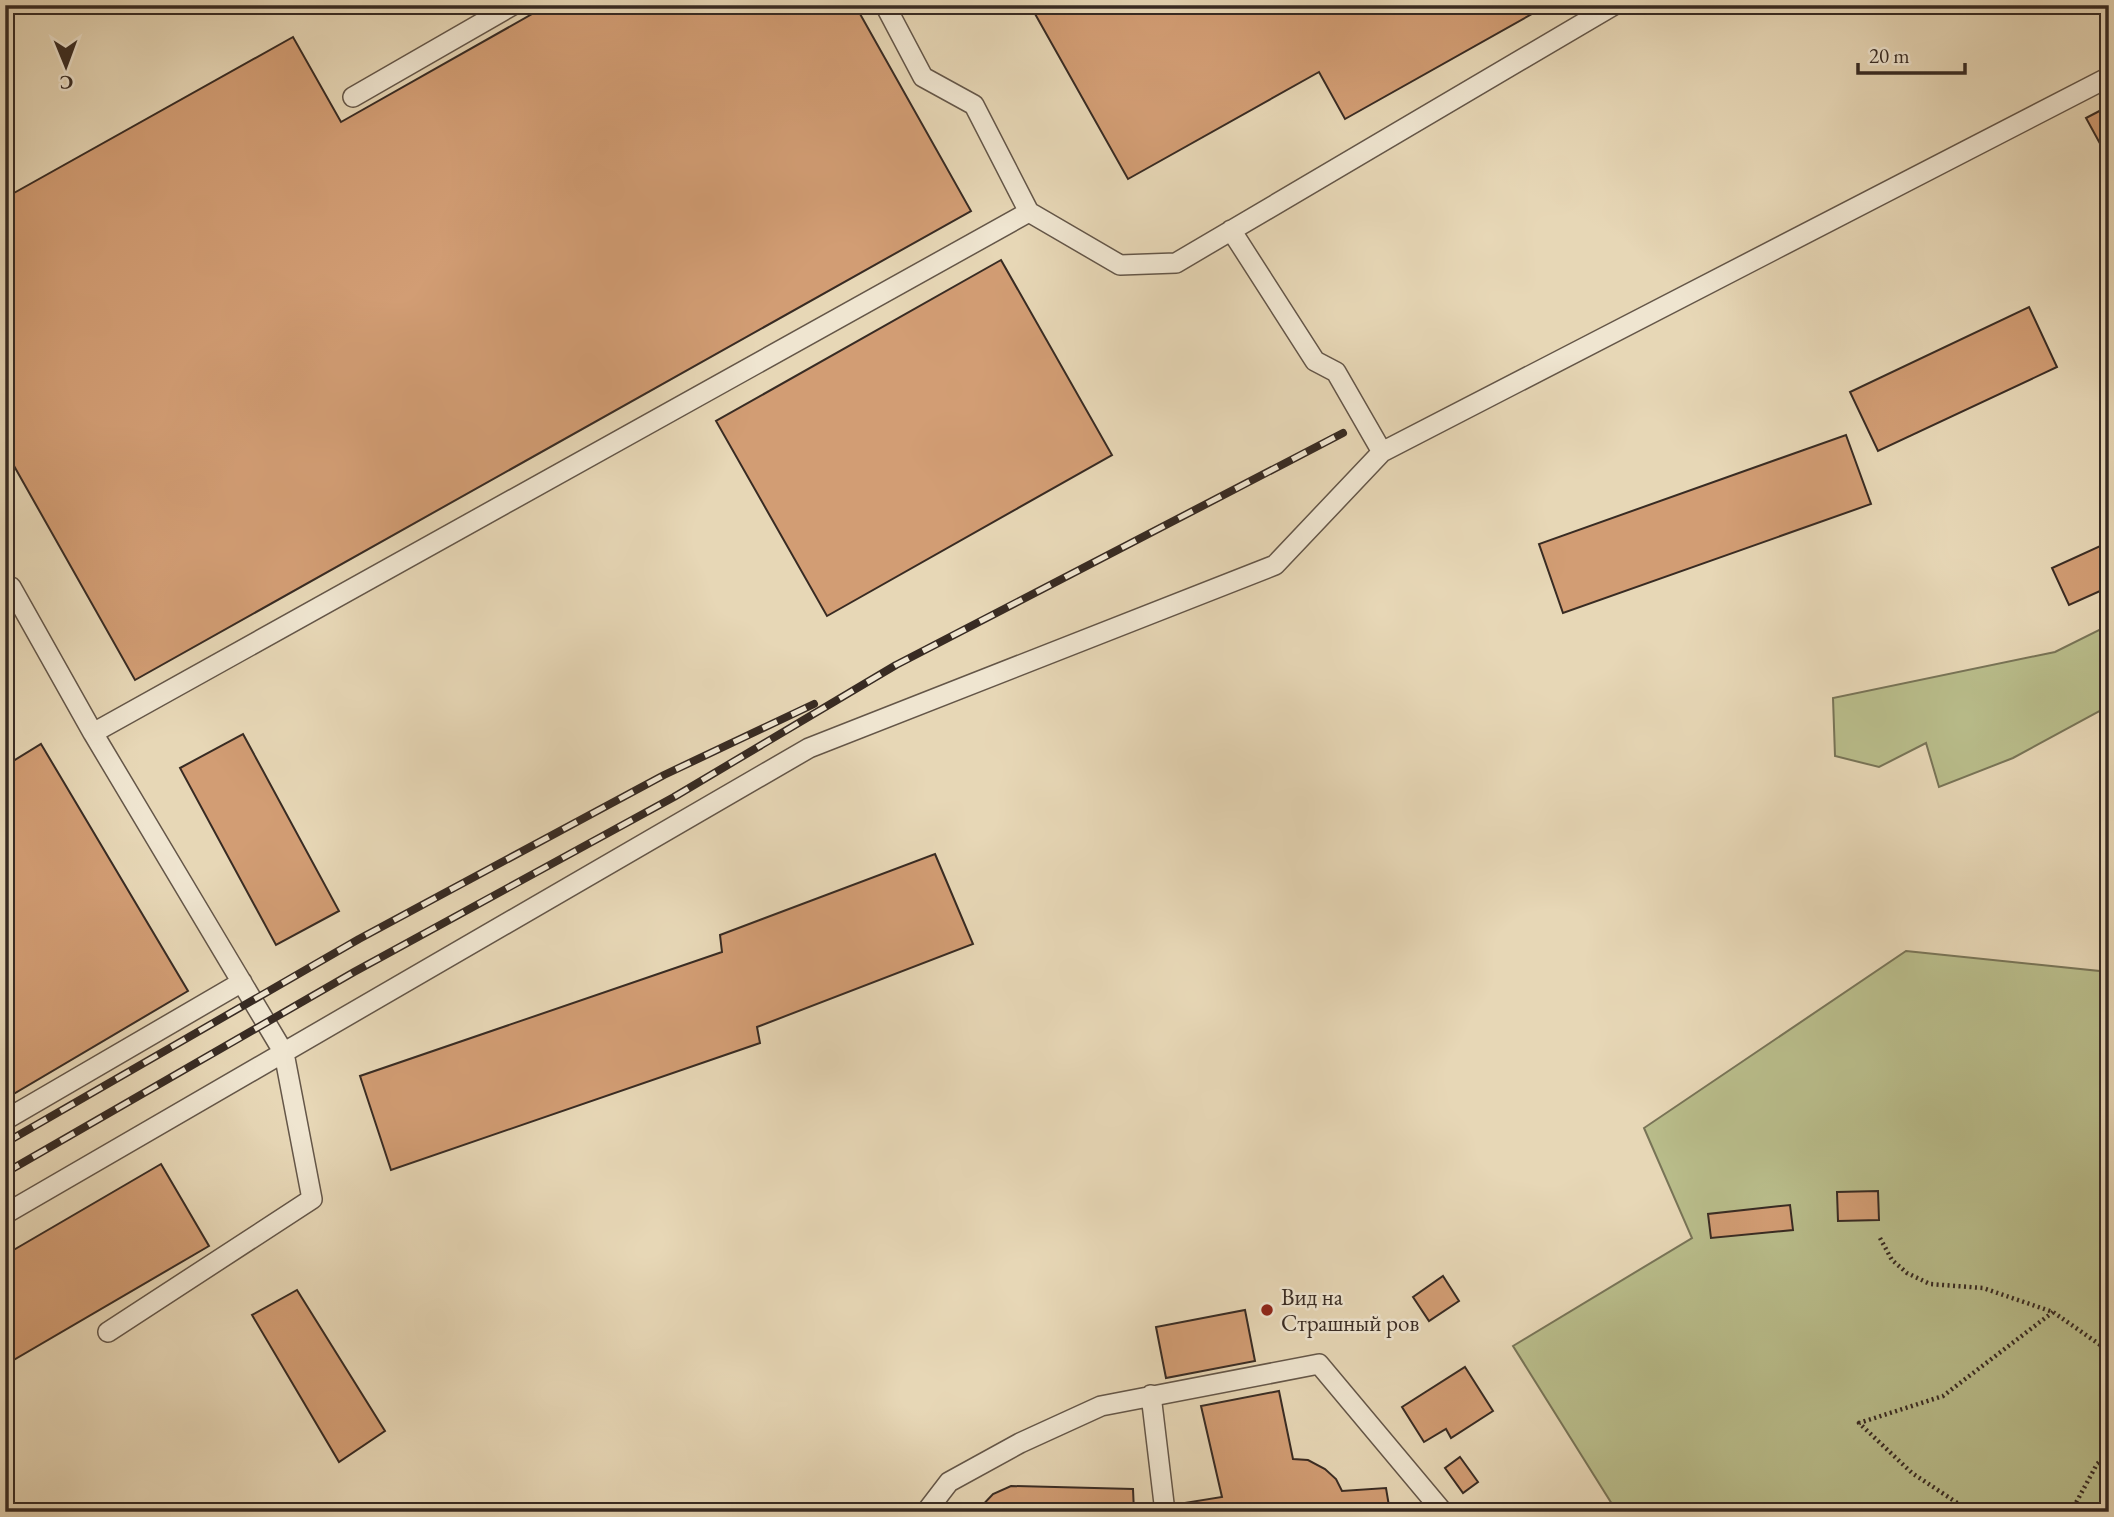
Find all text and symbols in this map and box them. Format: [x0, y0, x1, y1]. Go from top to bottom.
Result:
north arrow [32, 32, 102, 102]
scale bar [1858, 32, 1965, 76]
text: 20 m [1869, 42, 1910, 69]
text: С [59, 70, 73, 95]
place label: Вид на Страшный ров [1281, 1282, 1419, 1338]
marker: Вид на Страшный ров [1259, 1302, 1275, 1318]

